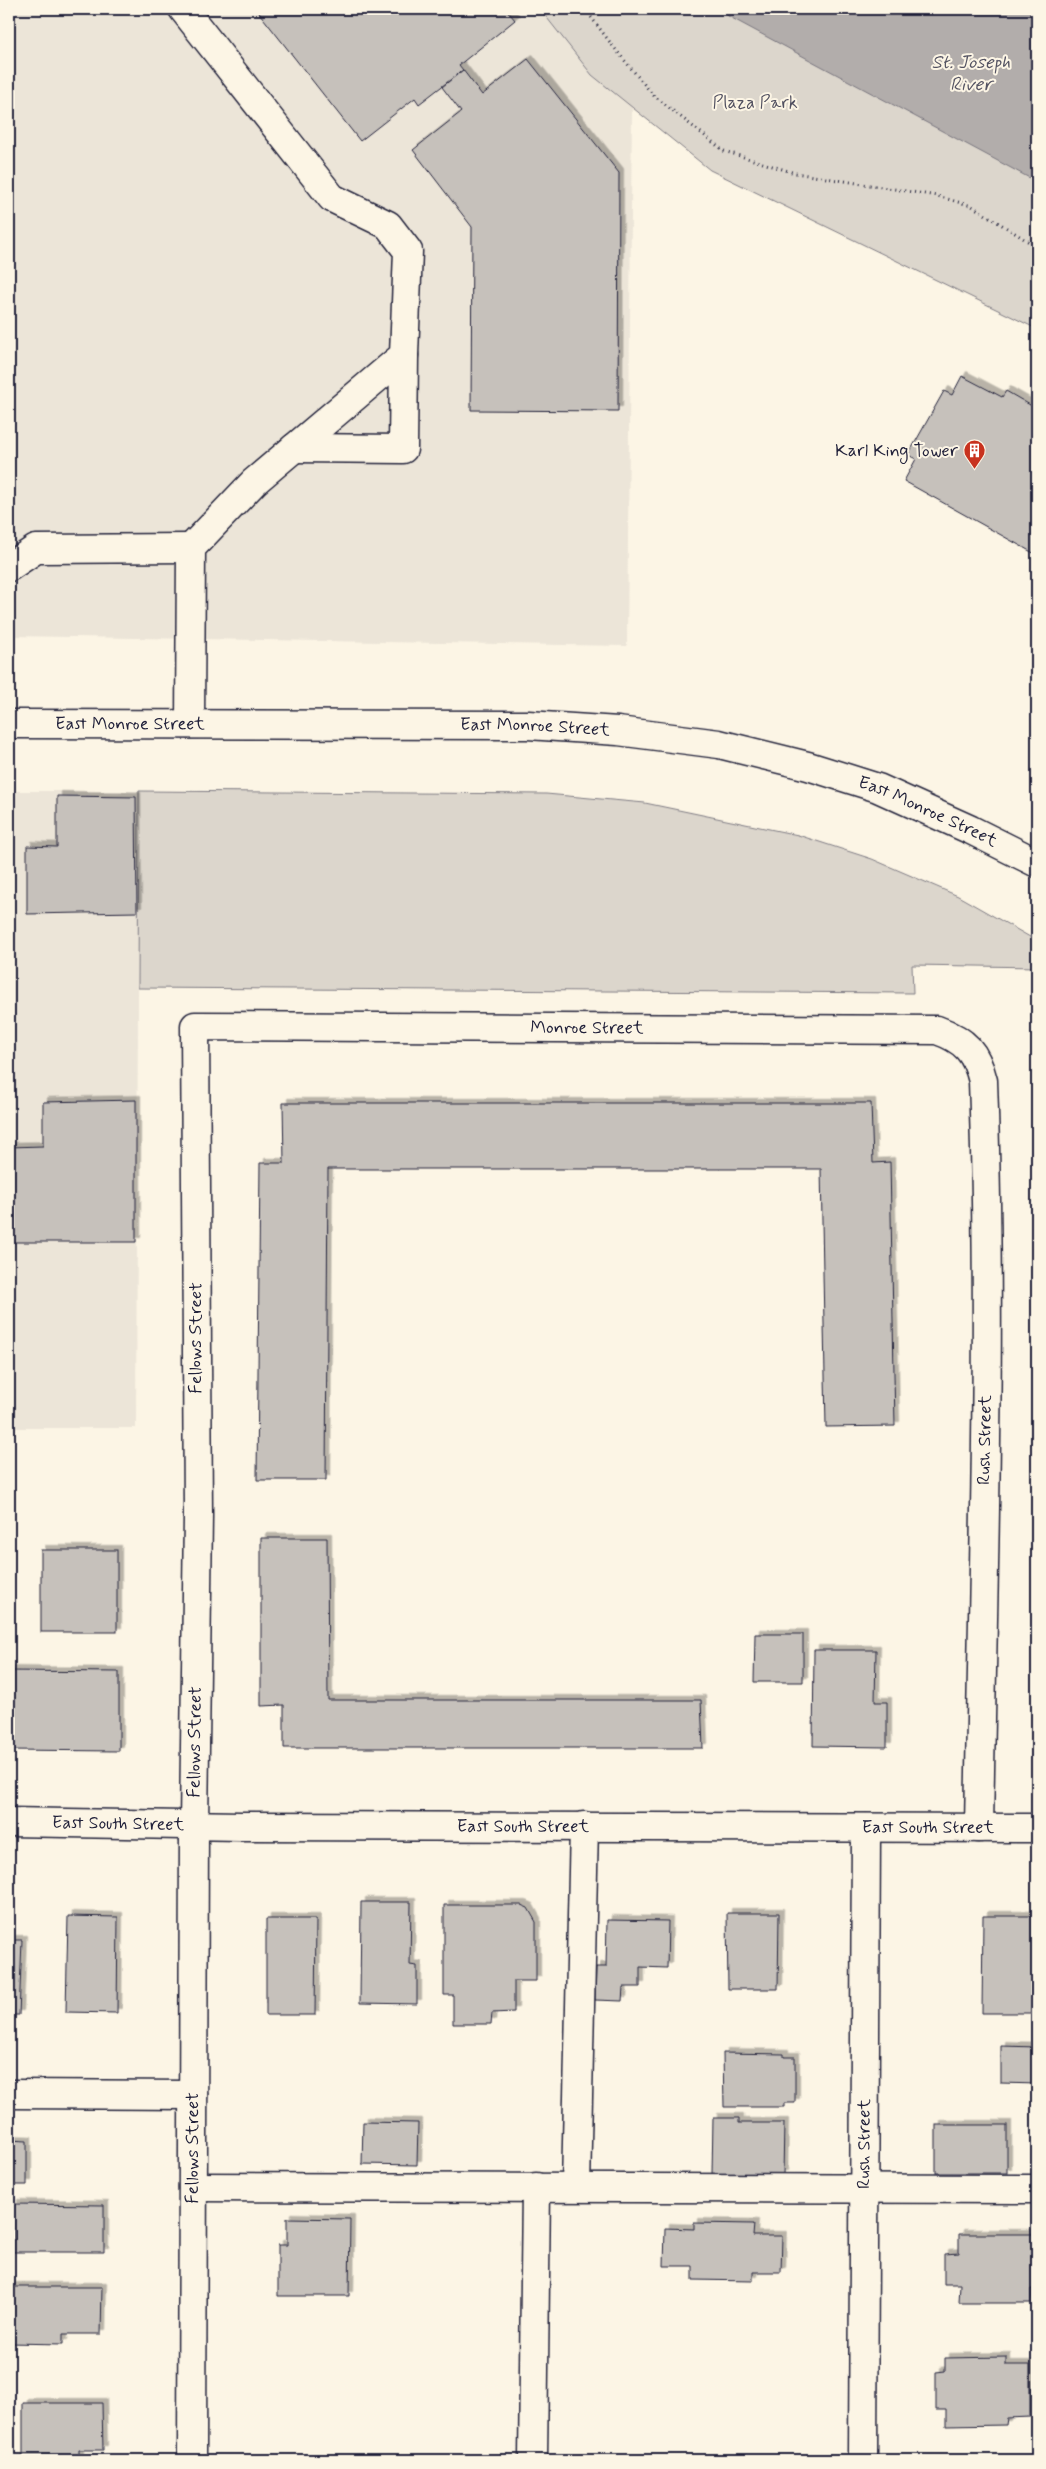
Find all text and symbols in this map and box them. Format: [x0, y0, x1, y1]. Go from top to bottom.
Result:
water label: St. Joseph River [932, 50, 1010, 97]
park label: Plaza Park [712, 91, 798, 115]
place label: Karl King Tower [835, 439, 959, 464]
building icon: Karl King Tower [962, 439, 986, 470]
street label: East Monroe Street [55, 712, 205, 736]
street label: East Monroe Street [460, 713, 611, 742]
street label: East Monroe Street [855, 771, 1002, 853]
street label: Monroe Street [530, 1016, 644, 1040]
street label: Fellows Street [184, 1282, 208, 1394]
street label: Rush Street [972, 1394, 998, 1485]
street label: Fellows Street [182, 1686, 208, 1798]
street label: East South Street [52, 1811, 185, 1837]
street label: East South Street [457, 1815, 590, 1839]
street label: East South Street [862, 1816, 995, 1840]
street label: Fellows Street [181, 2092, 205, 2204]
street label: Rush Street [852, 2098, 877, 2189]

